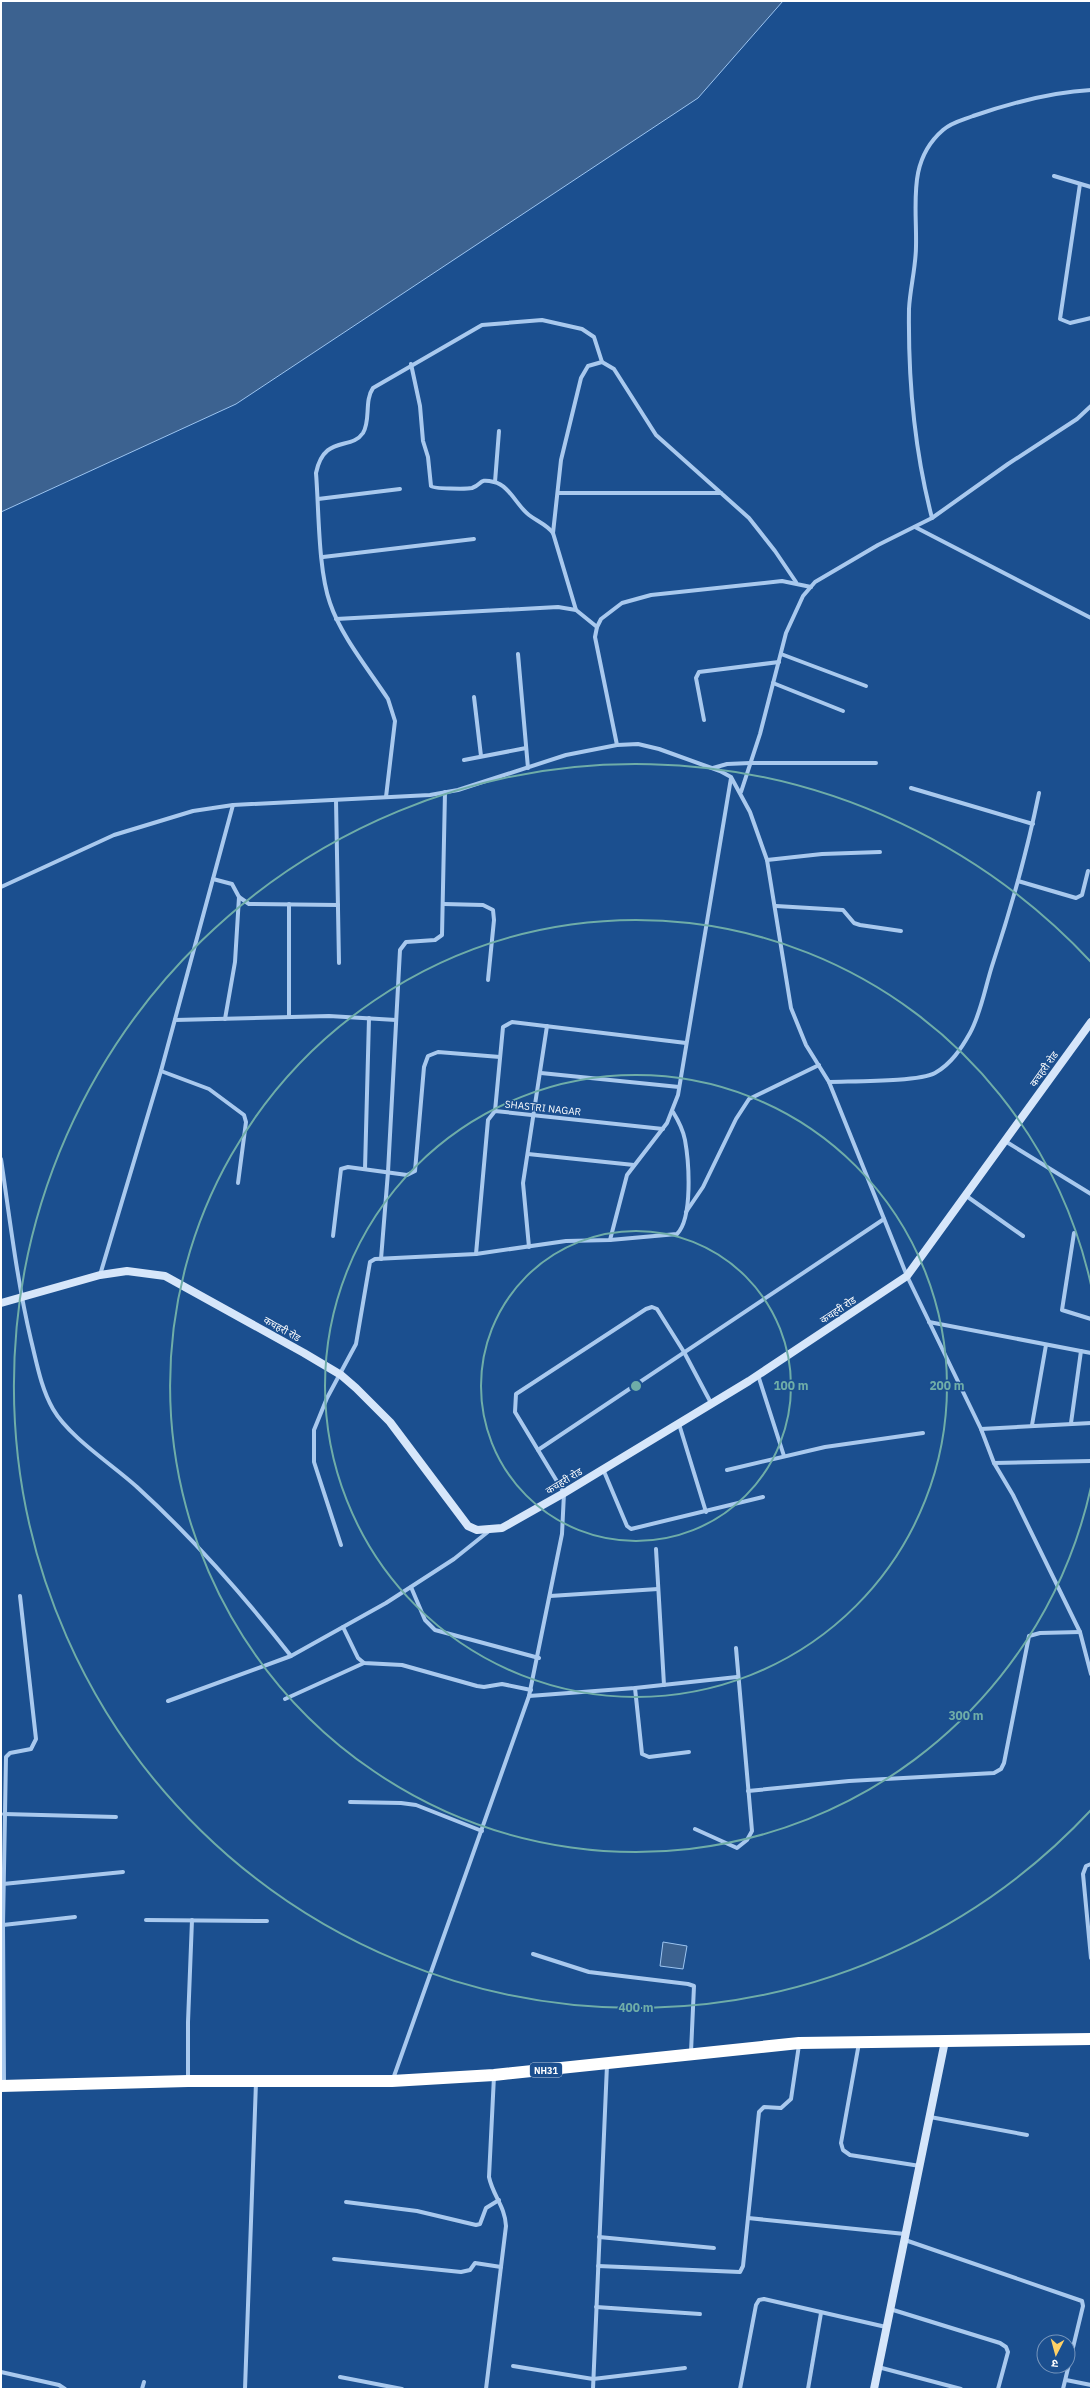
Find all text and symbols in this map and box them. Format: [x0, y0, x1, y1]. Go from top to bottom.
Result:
street label: कचहरी रोड [1027, 1048, 1062, 1089]
street label: SHASTRI NAGAR [504, 1098, 582, 1118]
street label: कचहरी रोड [818, 1293, 859, 1326]
street label: कचहरी रोड [261, 1314, 303, 1345]
text: 100 m [773, 1378, 809, 1393]
text: 200 m [929, 1378, 965, 1393]
centre of rings [629, 1379, 643, 1393]
street label: कचहरी रोड [543, 1465, 585, 1497]
text: 300 m [948, 1708, 984, 1723]
text: 400 m [618, 2000, 654, 2015]
road number: NH31 [530, 2063, 562, 2077]
north arrow [1036, 2334, 1076, 2374]
text: उ [1050, 2357, 1059, 2371]

